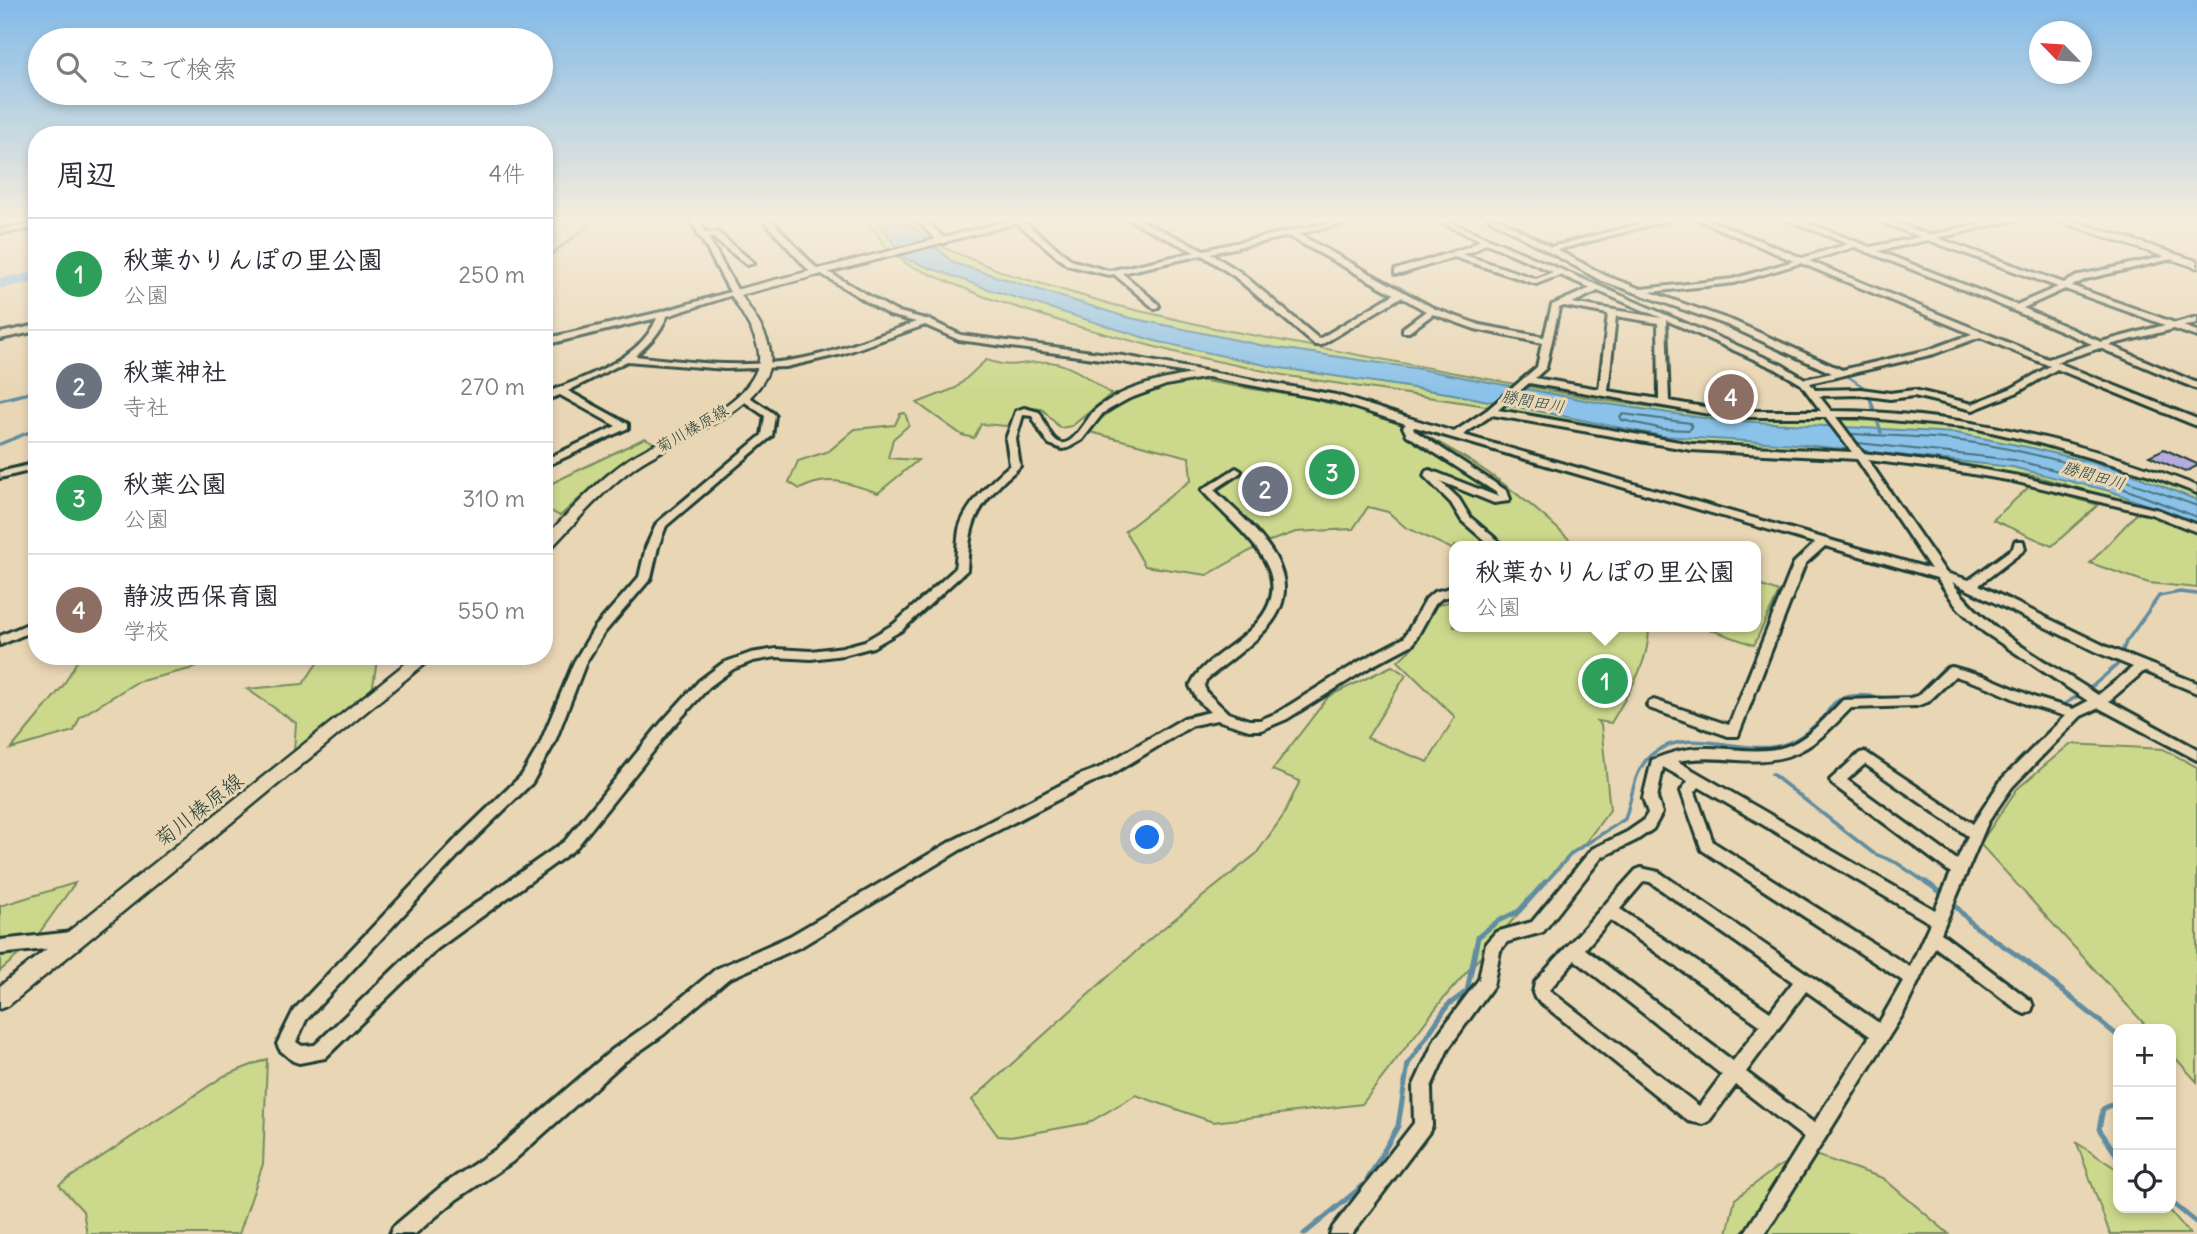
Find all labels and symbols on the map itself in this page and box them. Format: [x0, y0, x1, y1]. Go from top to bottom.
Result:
north arrow [2029, 21, 2092, 84]
pin: 4 [1708, 371, 1754, 423]
water label: 勝間田川 [1500, 386, 1566, 416]
street label: 菊川榛原線 [652, 399, 732, 457]
pin: 3 [1309, 446, 1355, 498]
water label: 勝間田川 [2060, 457, 2128, 493]
pin: 2 [1242, 463, 1288, 515]
pin: 1 [1582, 655, 1628, 707]
street label: 菊川榛原線 [149, 767, 248, 853]
your location [1130, 820, 1164, 854]

